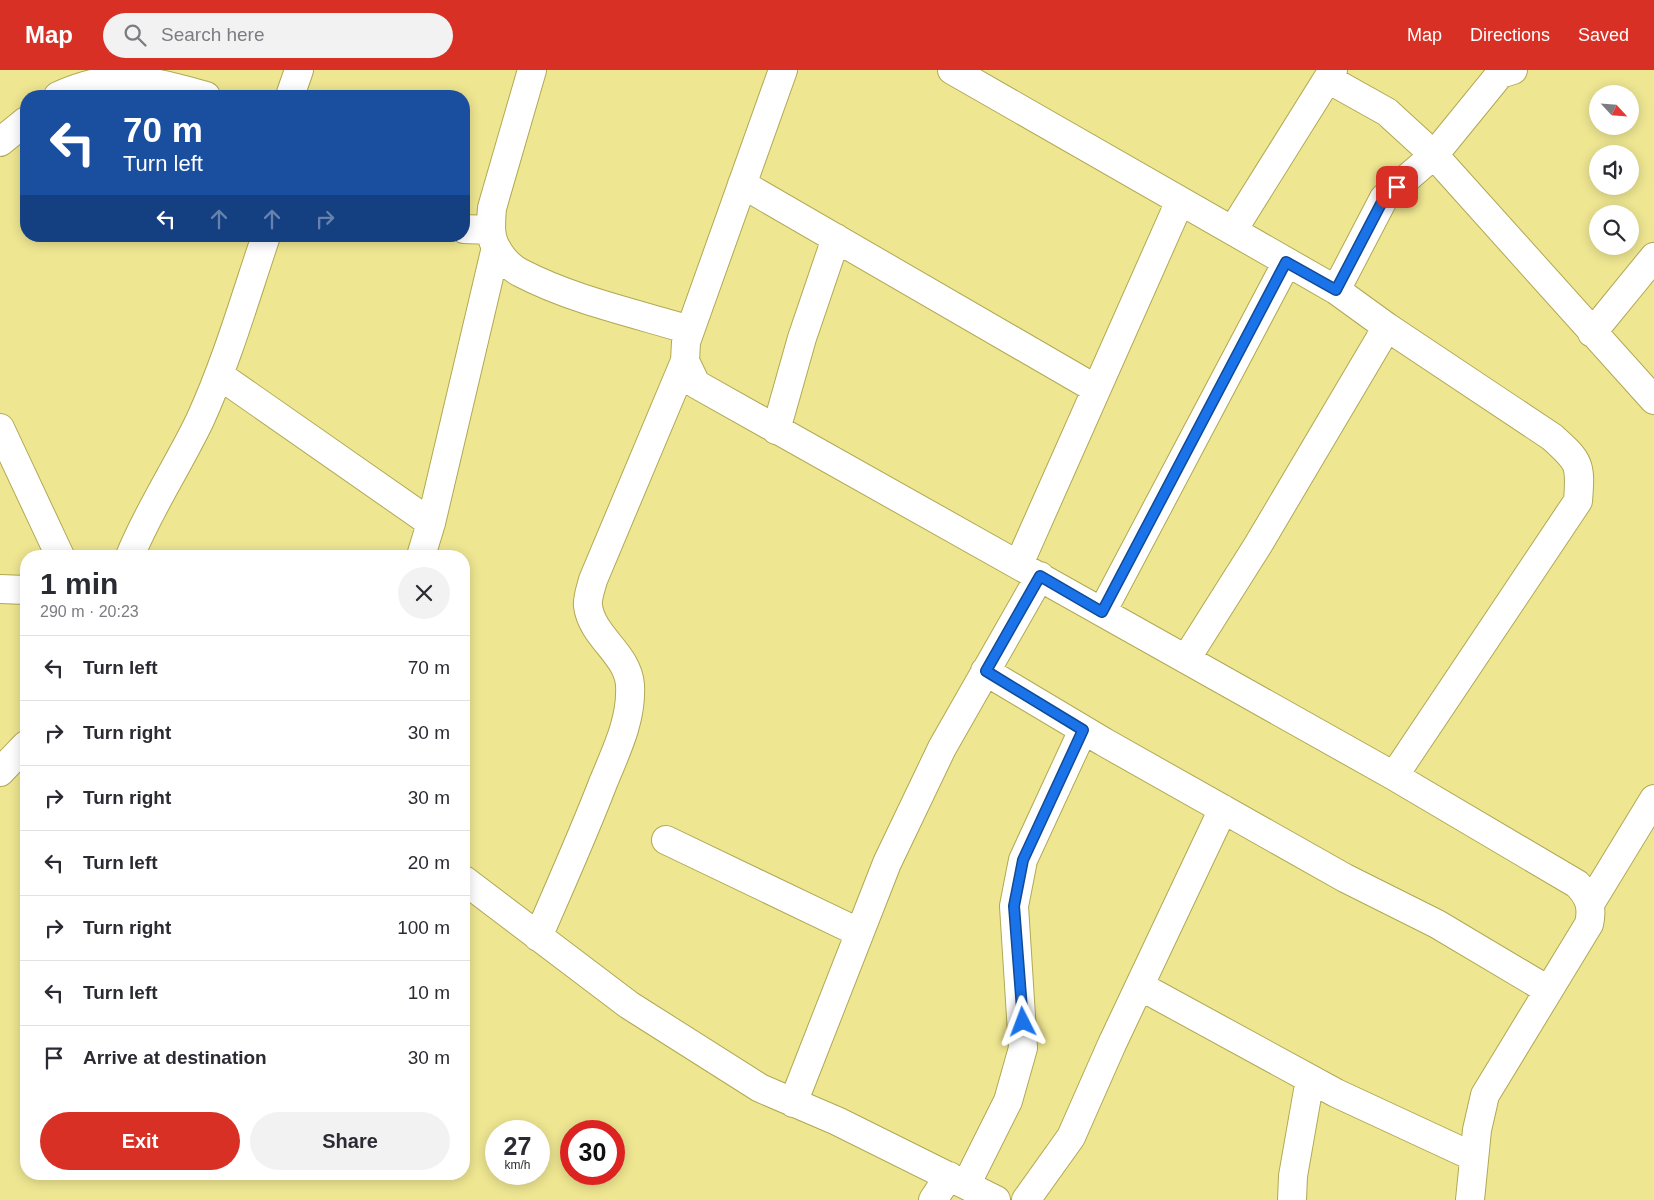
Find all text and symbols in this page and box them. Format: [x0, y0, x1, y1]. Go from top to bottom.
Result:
search box [103, 13, 453, 58]
text: Map [25, 21, 73, 48]
icon: search [121, 21, 149, 49]
text: Search here [161, 24, 265, 45]
text: Map [1407, 25, 1442, 45]
text: Directions [1470, 25, 1550, 45]
text: Saved [1578, 25, 1629, 45]
north arrow [1589, 85, 1639, 135]
map controls [1589, 85, 1639, 255]
icon: left [40, 110, 105, 175]
text: 70 m [123, 110, 203, 149]
button: sound [1589, 145, 1639, 195]
text: Turn left [123, 151, 203, 176]
pin [1376, 166, 1418, 208]
icon: arrive [1383, 173, 1411, 201]
icon: left [152, 205, 180, 233]
icon: ahead [205, 205, 233, 233]
icon: ahead [258, 205, 286, 233]
icon: right [311, 205, 339, 233]
button: search [1589, 205, 1639, 255]
text: 1 min [40, 567, 118, 600]
button: close [398, 567, 450, 619]
text: 290 m · 20:23 [40, 603, 139, 620]
icon: left [40, 654, 68, 682]
text: Turn left [83, 657, 158, 678]
text: 70 m [408, 657, 450, 678]
icon: right [40, 719, 68, 747]
text: Turn right [83, 722, 171, 743]
text: 30 m [408, 722, 450, 743]
icon: right [40, 784, 68, 812]
text: Turn right [83, 787, 171, 808]
text: 30 m [408, 787, 450, 808]
icon: left [40, 849, 68, 877]
text: Turn left [83, 852, 158, 873]
text: 20 m [408, 852, 450, 873]
icon: right [40, 914, 68, 942]
text: Turn right [83, 917, 171, 938]
text: 100 m [397, 917, 450, 938]
icon: left [40, 979, 68, 1007]
text: Turn left [83, 982, 158, 1003]
text: 10 m [408, 982, 450, 1003]
position arrow [996, 995, 1048, 1047]
icon: arrive [40, 1044, 68, 1072]
text: Arrive at destination [83, 1047, 267, 1068]
text: 30 m [408, 1047, 450, 1068]
button: Exit [40, 1112, 240, 1170]
button: Share [250, 1112, 450, 1170]
speed limit sign: 30 [560, 1120, 625, 1185]
text: 27 [504, 1132, 531, 1160]
text: km/h [504, 1158, 531, 1172]

